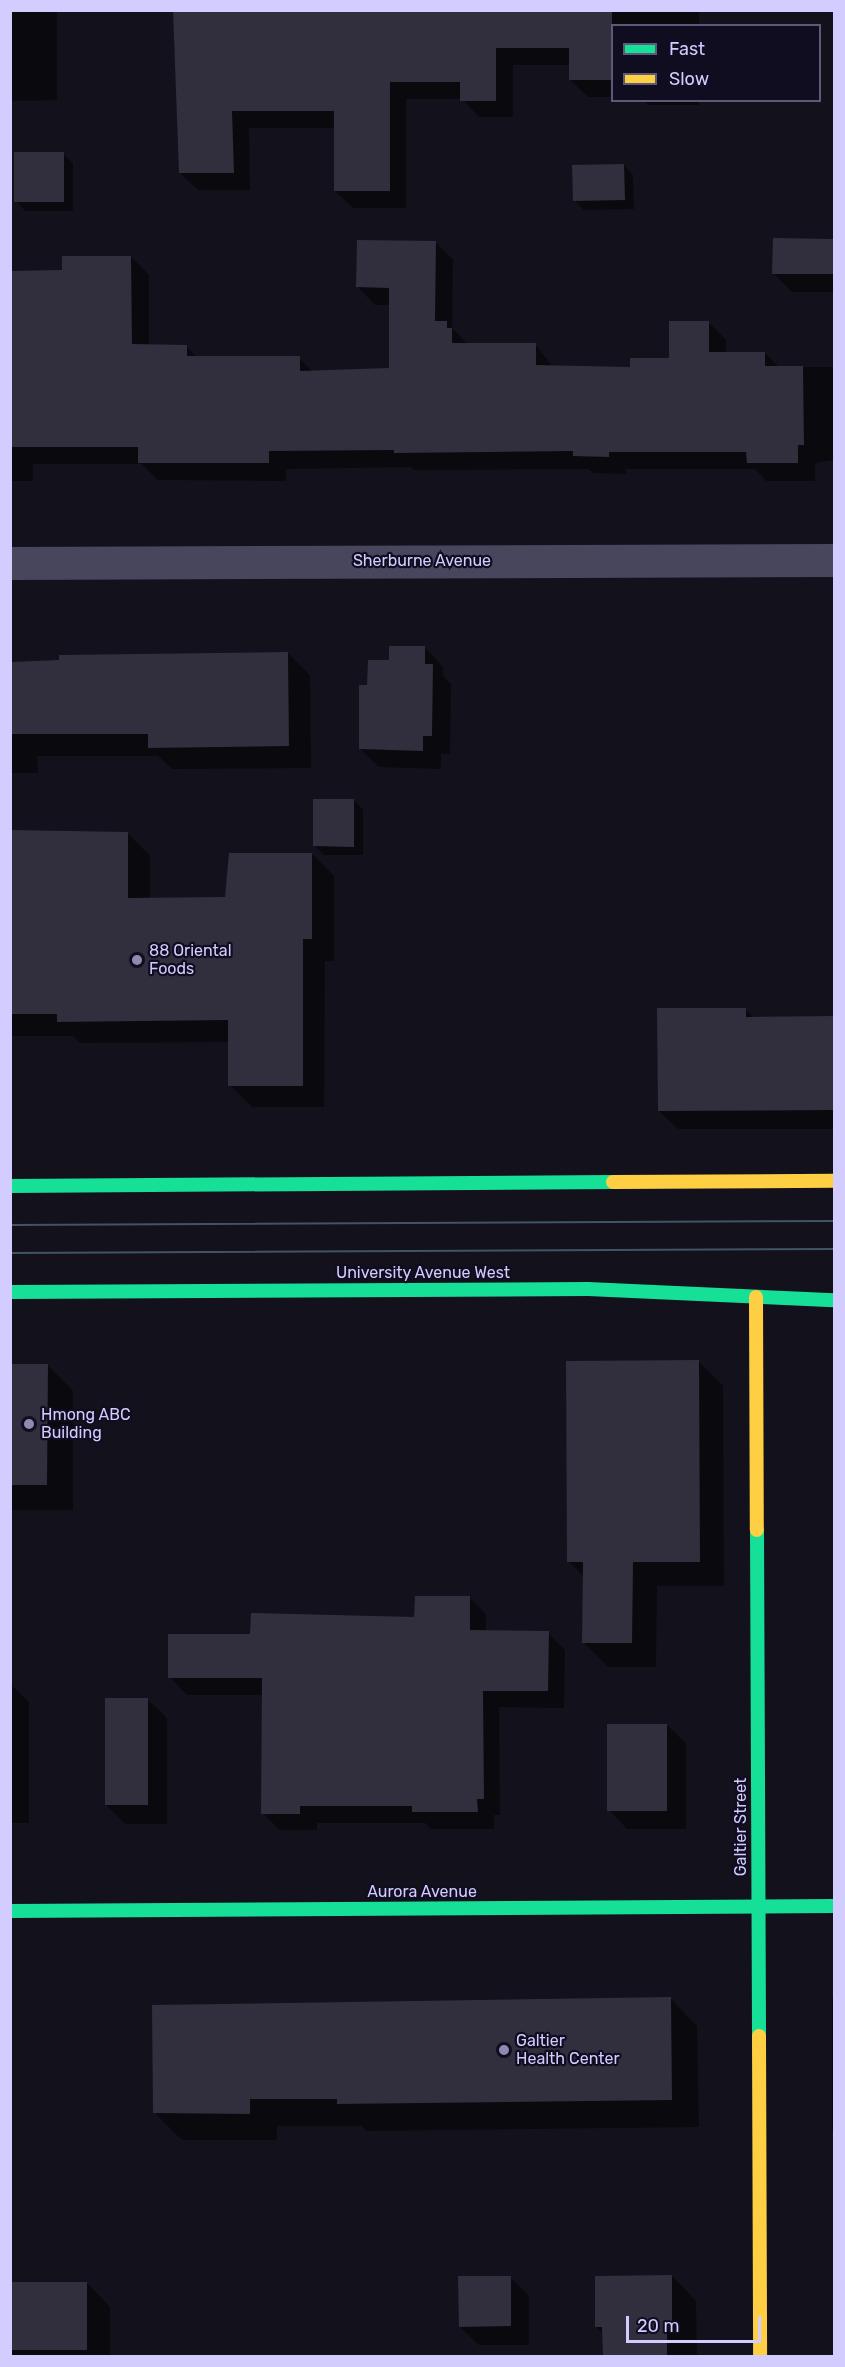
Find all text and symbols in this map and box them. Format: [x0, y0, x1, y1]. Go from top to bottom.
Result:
legend [611, 24, 821, 102]
text: Fast [669, 38, 705, 60]
text: Slow [669, 68, 709, 90]
street label: Sherburne Avenue [353, 551, 491, 571]
place label: 88 Oriental Foods [149, 941, 232, 979]
marker: 88 Oriental Foods [130, 953, 144, 967]
street label: University Avenue West [335, 1263, 511, 1283]
place label: Hmong ABC Building [41, 1405, 131, 1443]
marker: Hmong ABC Building [22, 1417, 36, 1431]
street label: Galtier Street [731, 1778, 751, 1876]
street label: Aurora Avenue [367, 1882, 477, 1902]
place label: Galtier Health Center [516, 2031, 620, 2069]
marker: Galtier Health Center [497, 2043, 511, 2057]
scale bar [629, 2304, 764, 2342]
text: 20 m [637, 2315, 679, 2337]

